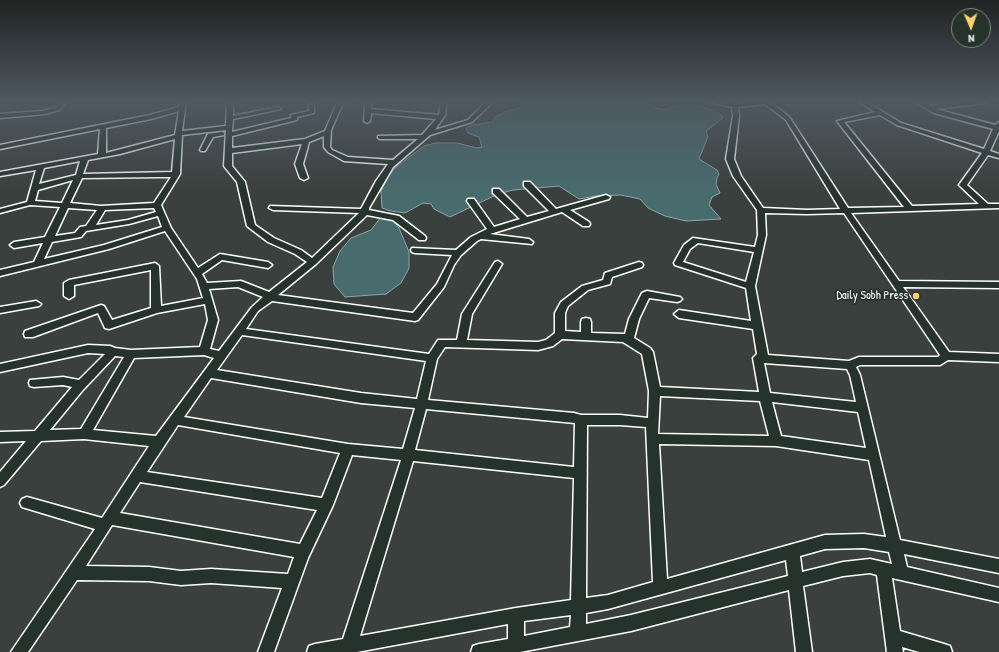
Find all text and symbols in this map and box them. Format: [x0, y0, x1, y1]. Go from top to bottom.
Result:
north arrow [951, 8, 991, 48]
text: N [968, 32, 975, 46]
place label: Daily Sobh Press [836, 289, 908, 303]
marker: Daily Sobh Press [911, 291, 921, 301]

